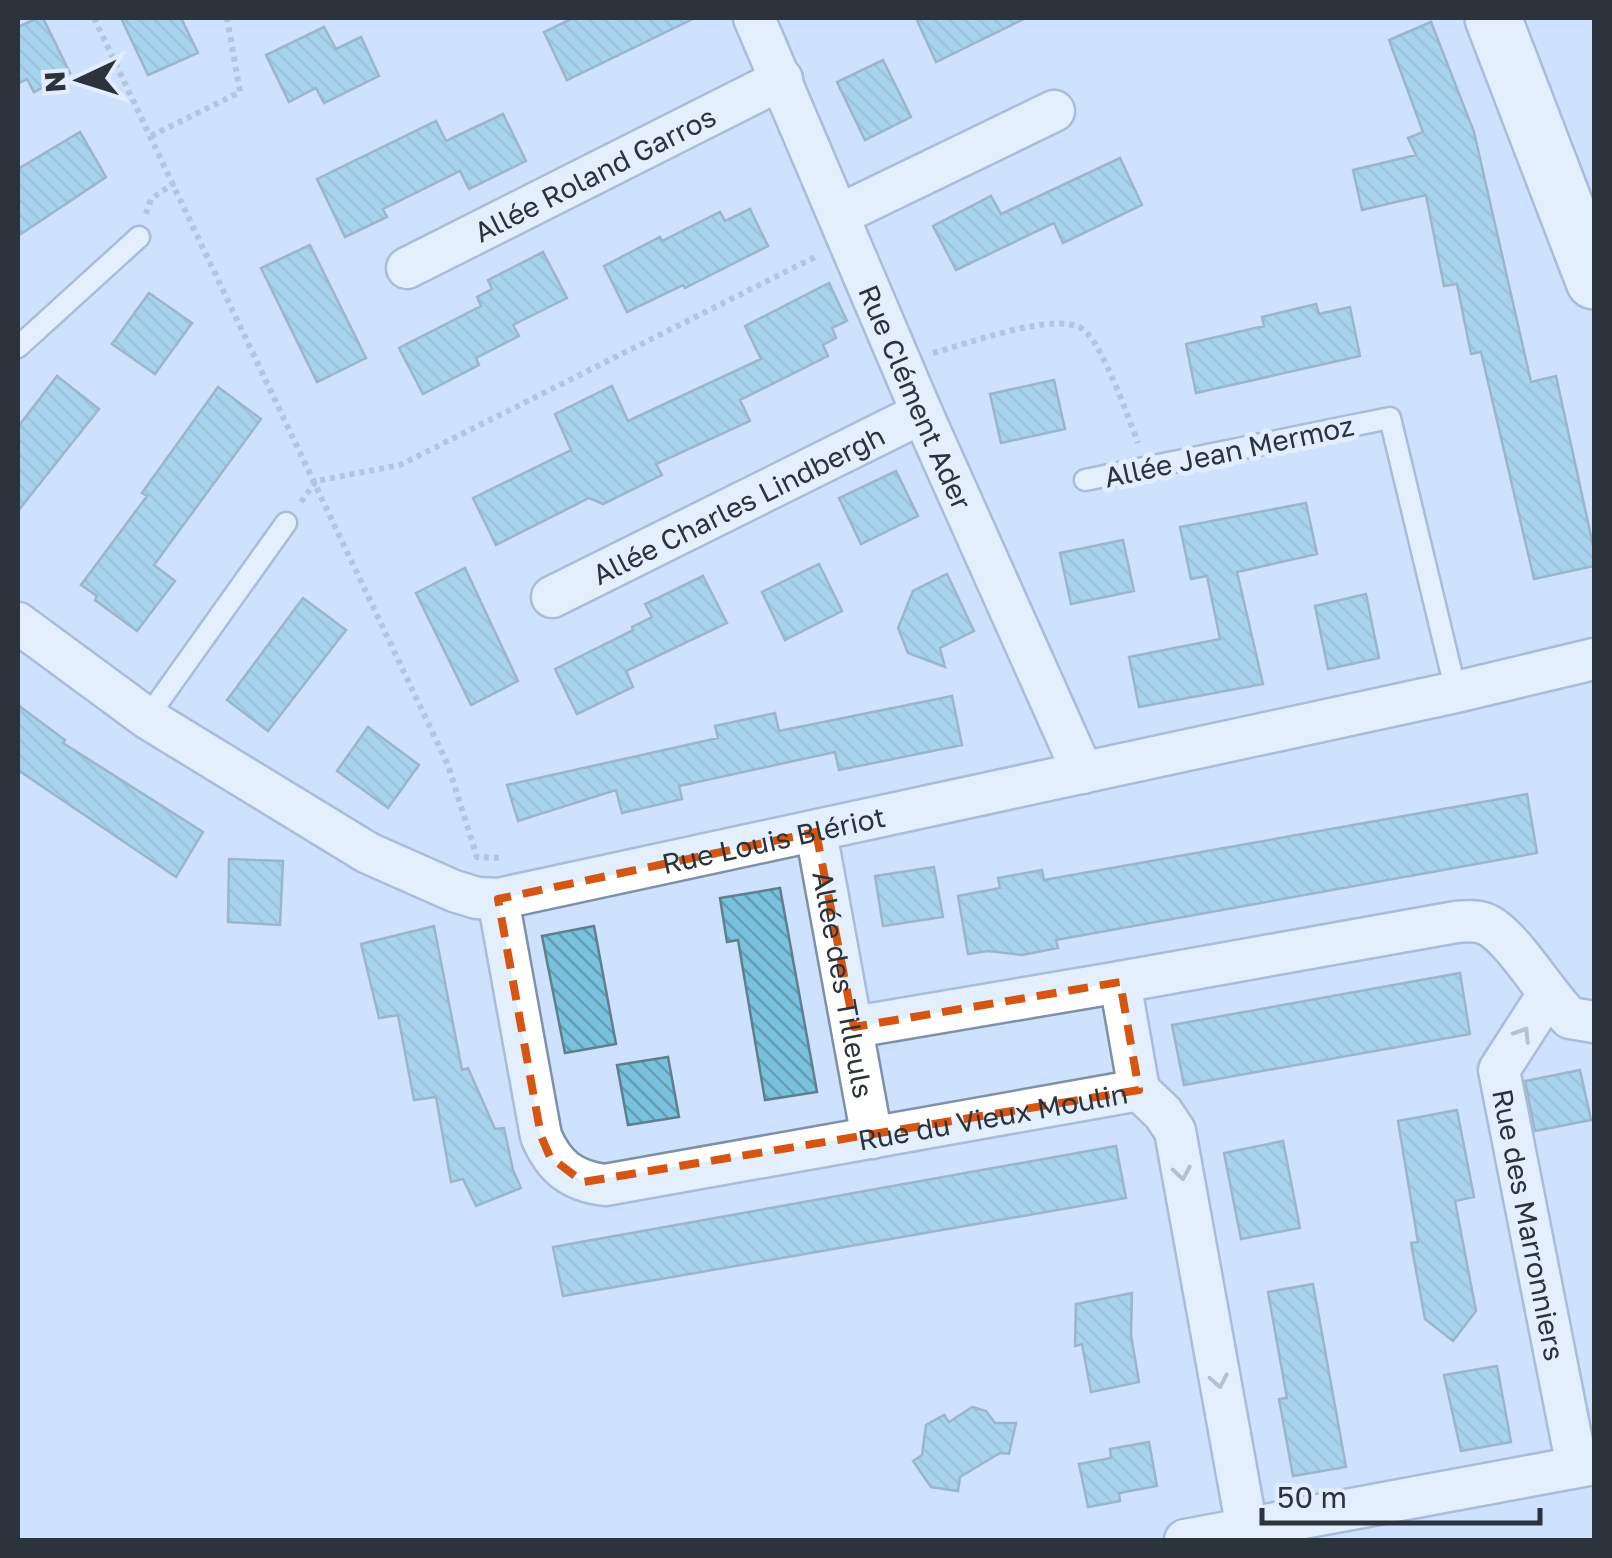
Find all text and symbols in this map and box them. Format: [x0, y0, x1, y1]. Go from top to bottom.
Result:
north arrow [30, 30, 130, 130]
text: N [37, 70, 72, 94]
street label: Allée Roland Garros [468, 99, 721, 248]
street label: Rue Clément Ader [853, 279, 979, 514]
street label: Allée Jean Mermoz [1101, 408, 1357, 494]
street label: Allée Charles Lindbergh [587, 418, 890, 591]
street label: Rue Louis Blériot [659, 799, 888, 880]
street label: Allée des Tilleuls [807, 868, 881, 1101]
one-way arrow [1510, 1027, 1529, 1045]
street label: Rue du Vieux Moulin [855, 1076, 1130, 1156]
street label: Rue des Marronniers [1487, 1086, 1572, 1363]
one-way arrow [1171, 1165, 1192, 1181]
one-way arrow [1208, 1373, 1229, 1389]
scale bar [1262, 1463, 1540, 1525]
text: 50 m [1277, 1479, 1347, 1515]

